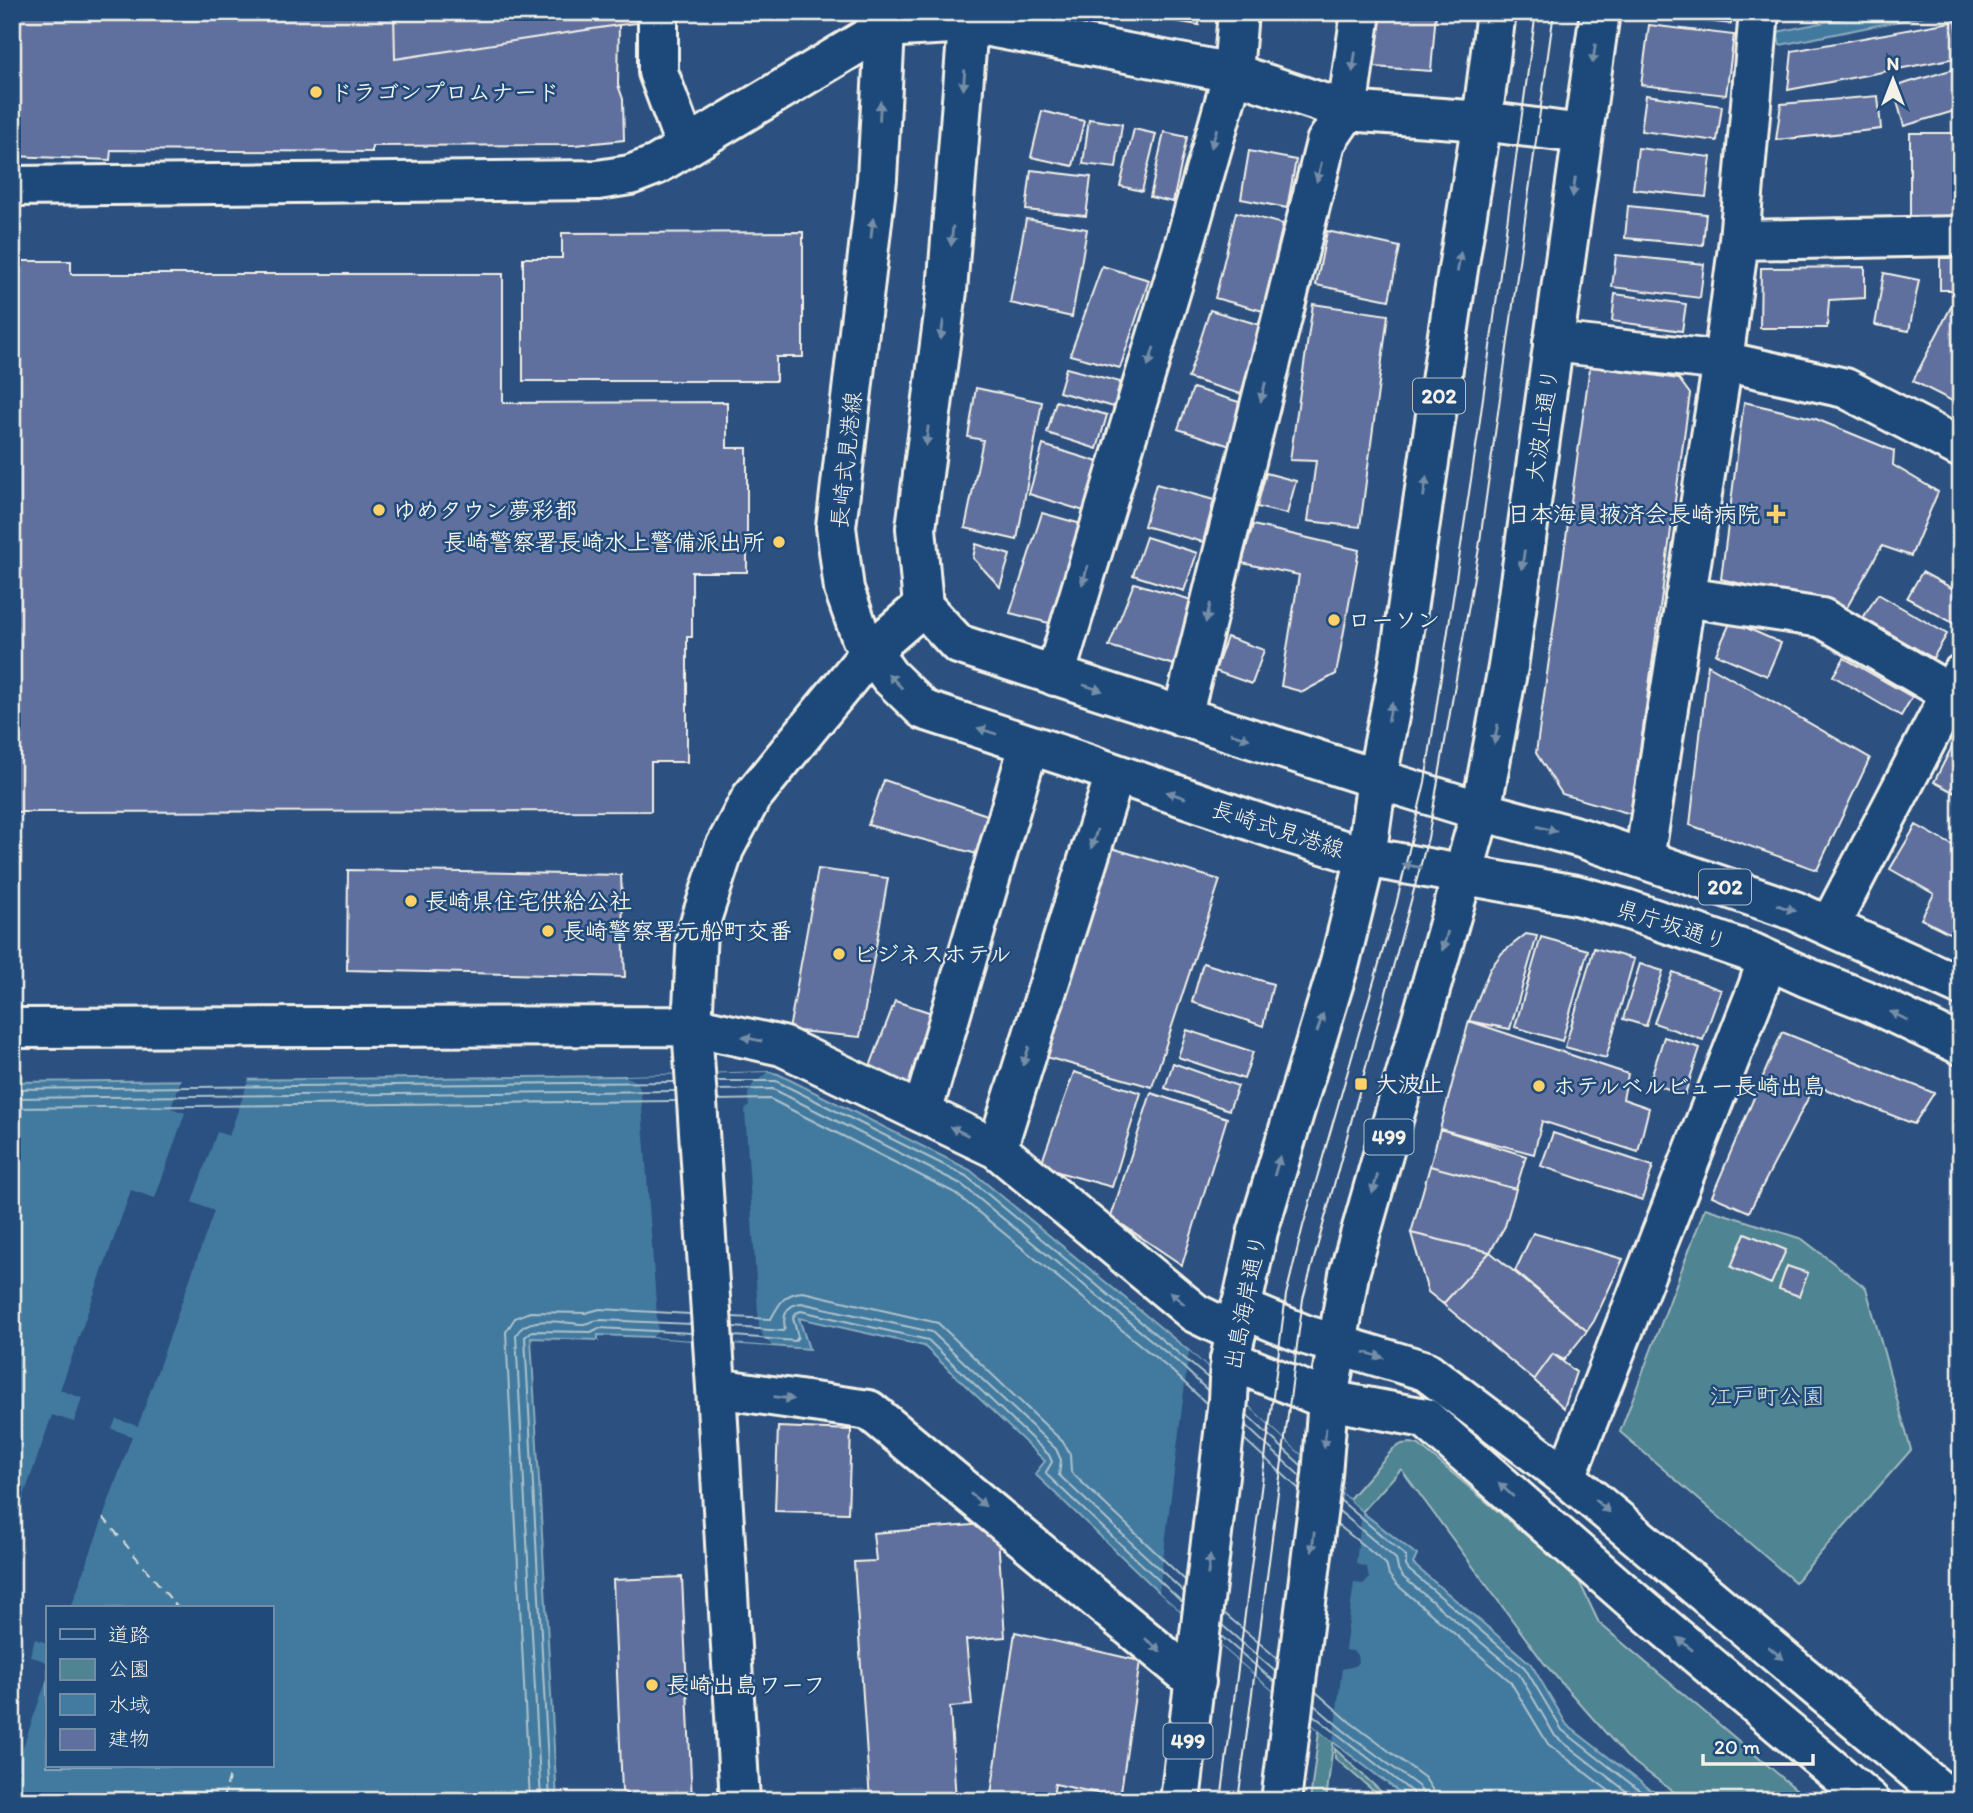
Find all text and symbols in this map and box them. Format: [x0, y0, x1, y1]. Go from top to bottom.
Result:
one-way arrow [1588, 43, 1599, 65]
north arrow [1857, 46, 1927, 116]
one-way arrow [1349, 51, 1360, 73]
text: N [1887, 52, 1899, 75]
one-way arrow [958, 70, 969, 92]
place label: ドラゴンプロムナード [330, 78, 560, 106]
marker: ドラゴンプロムナード [308, 84, 324, 100]
one-way arrow [875, 100, 886, 122]
one-way arrow [1209, 128, 1219, 149]
one-way arrow [1313, 161, 1324, 183]
one-way arrow [1568, 177, 1579, 199]
one-way arrow [867, 217, 878, 239]
one-way arrow [947, 225, 958, 247]
one-way arrow [1454, 251, 1465, 273]
one-way arrow [936, 319, 947, 341]
one-way arrow [1145, 347, 1155, 368]
street label: 大波止通り [1520, 366, 1564, 484]
road number: 202 [1413, 378, 1465, 414]
one-way arrow [1257, 382, 1268, 404]
street label: 長崎式見港線 [825, 390, 867, 530]
one-way arrow [922, 425, 933, 447]
one-way arrow [1420, 476, 1431, 498]
place label: ゆめタウン夢彩都 [393, 496, 577, 524]
place label: 日本海員掖済会長崎病院 [1507, 500, 1760, 528]
marker: ゆめタウン夢彩都 [371, 502, 387, 518]
marker: 日本海員掖済会長崎病院 [1766, 504, 1786, 524]
place label: 長崎警察署長崎水上警備派出所 [443, 528, 765, 556]
marker: 長崎警察署長崎水上警備派出所 [771, 534, 787, 550]
one-way arrow [1517, 549, 1528, 571]
one-way arrow [1080, 564, 1090, 585]
one-way arrow [1202, 602, 1213, 624]
place label: ローソン [1348, 606, 1440, 634]
marker: ローソン [1326, 612, 1342, 628]
one-way arrow [887, 673, 903, 690]
one-way arrow [1082, 683, 1103, 694]
one-way arrow [1385, 701, 1396, 723]
one-way arrow [1490, 723, 1501, 745]
one-way arrow [976, 725, 997, 736]
one-way arrow [1230, 731, 1251, 742]
one-way arrow [1165, 789, 1186, 800]
street label: 長崎式見港線 [1208, 794, 1348, 864]
one-way arrow [1536, 824, 1558, 835]
one-way arrow [1089, 829, 1099, 850]
one-way arrow [1401, 860, 1423, 871]
road number: 202 [1699, 870, 1751, 904]
place label: 長崎県住宅供給公社 [425, 887, 632, 915]
marker: 長崎県住宅供給公社 [403, 893, 419, 909]
street label: 県庁坂通り [1613, 894, 1731, 956]
one-way arrow [1776, 903, 1797, 914]
place label: 長崎警察署元船町交番 [562, 917, 792, 945]
marker: 長崎警察署元船町交番 [540, 923, 556, 939]
one-way arrow [1439, 931, 1449, 952]
place label: ビジネスホテル [853, 940, 1012, 968]
marker: ビジネスホテル [831, 946, 847, 962]
one-way arrow [1889, 1010, 1909, 1021]
one-way arrow [1315, 1013, 1326, 1034]
one-way arrow [740, 1034, 762, 1045]
one-way arrow [1020, 1046, 1030, 1067]
place label: 大波止 [1375, 1070, 1444, 1098]
place label: ホテルベルビュー長崎出島 [1553, 1072, 1826, 1100]
marker: 大波止 [1353, 1076, 1369, 1092]
marker: ホテルベルビュー長崎出島 [1531, 1078, 1547, 1094]
road number: 499 [1364, 1120, 1414, 1154]
one-way arrow [949, 1125, 969, 1136]
one-way arrow [1272, 1155, 1283, 1177]
one-way arrow [1369, 1173, 1380, 1195]
street label: 出島海岸通り [1218, 1232, 1272, 1372]
one-way arrow [1169, 1291, 1186, 1306]
one-way arrow [1364, 1351, 1385, 1361]
park label: 江戸町公園 [1710, 1382, 1825, 1410]
one-way arrow [773, 1392, 795, 1403]
one-way arrow [1319, 1427, 1330, 1449]
one-way arrow [1498, 1482, 1515, 1498]
one-way arrow [970, 1492, 987, 1507]
one-way arrow [1592, 1499, 1610, 1514]
one-way arrow [1308, 1532, 1319, 1554]
one-way arrow [1204, 1554, 1215, 1576]
legend [46, 1606, 273, 1768]
text: 道路 [108, 1622, 150, 1647]
one-way arrow [1145, 1637, 1162, 1652]
one-way arrow [1677, 1637, 1695, 1652]
one-way arrow [1767, 1645, 1785, 1660]
text: 公園 [108, 1656, 150, 1681]
place label: 長崎出島ワーフ [666, 1671, 826, 1699]
marker: 長崎出島ワーフ [644, 1677, 660, 1693]
text: 水域 [108, 1692, 150, 1717]
scale bar [1703, 1722, 1814, 1766]
road number: 499 [1164, 1724, 1212, 1758]
text: 建物 [108, 1726, 150, 1751]
text: 20 m [1714, 1734, 1761, 1759]

